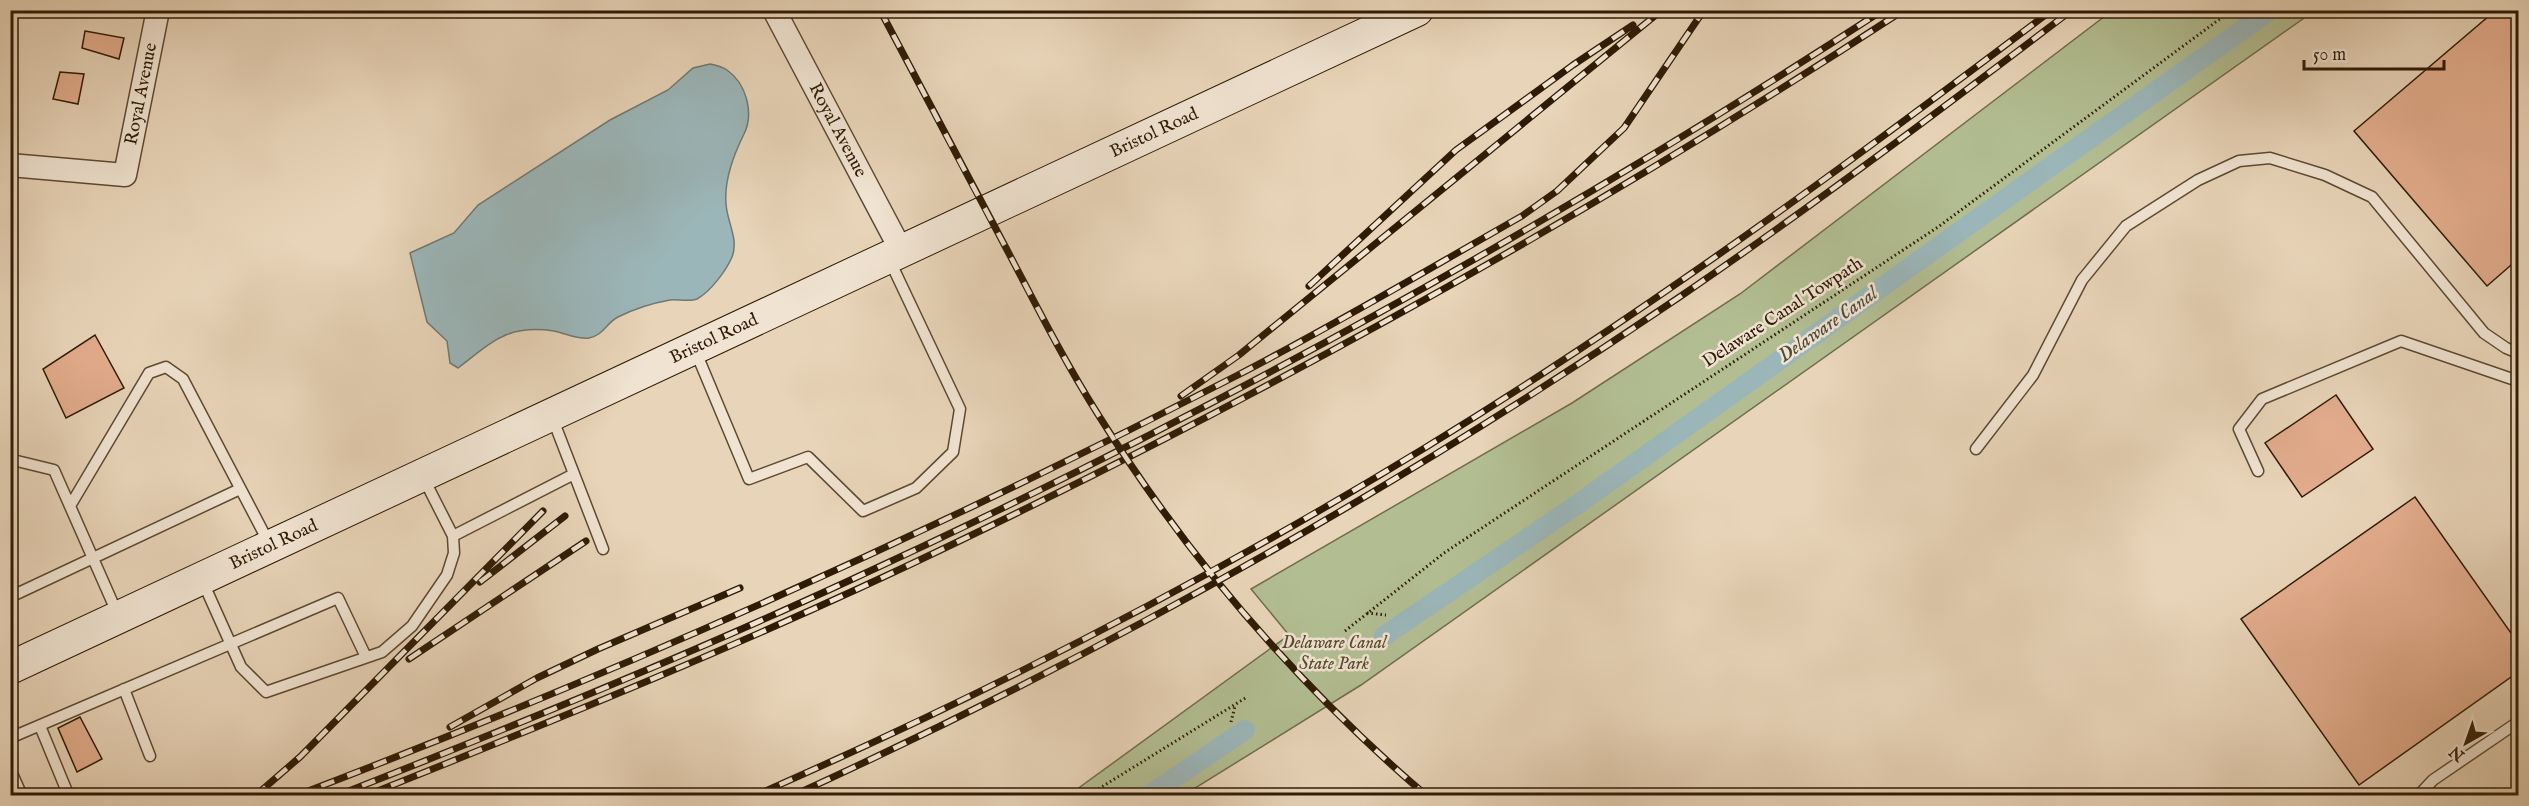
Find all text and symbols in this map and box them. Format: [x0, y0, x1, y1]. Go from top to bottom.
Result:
scale bar [2304, 33, 2444, 71]
street label: Royal Avenue [120, 41, 163, 147]
text: 50 m [2313, 44, 2346, 67]
street label: Royal Avenue [803, 79, 872, 181]
street label: Bristol Road [1106, 102, 1202, 164]
street label: Delaware Canal Towpath [1699, 253, 1867, 373]
water label: Delaware Canal [1774, 282, 1882, 368]
street label: Bristol Road [666, 308, 762, 369]
street label: Bristol Road [226, 514, 322, 575]
park label: Delaware Canal State Park [1282, 632, 1388, 676]
north arrow [2436, 713, 2496, 773]
text: N [2446, 741, 2470, 766]

